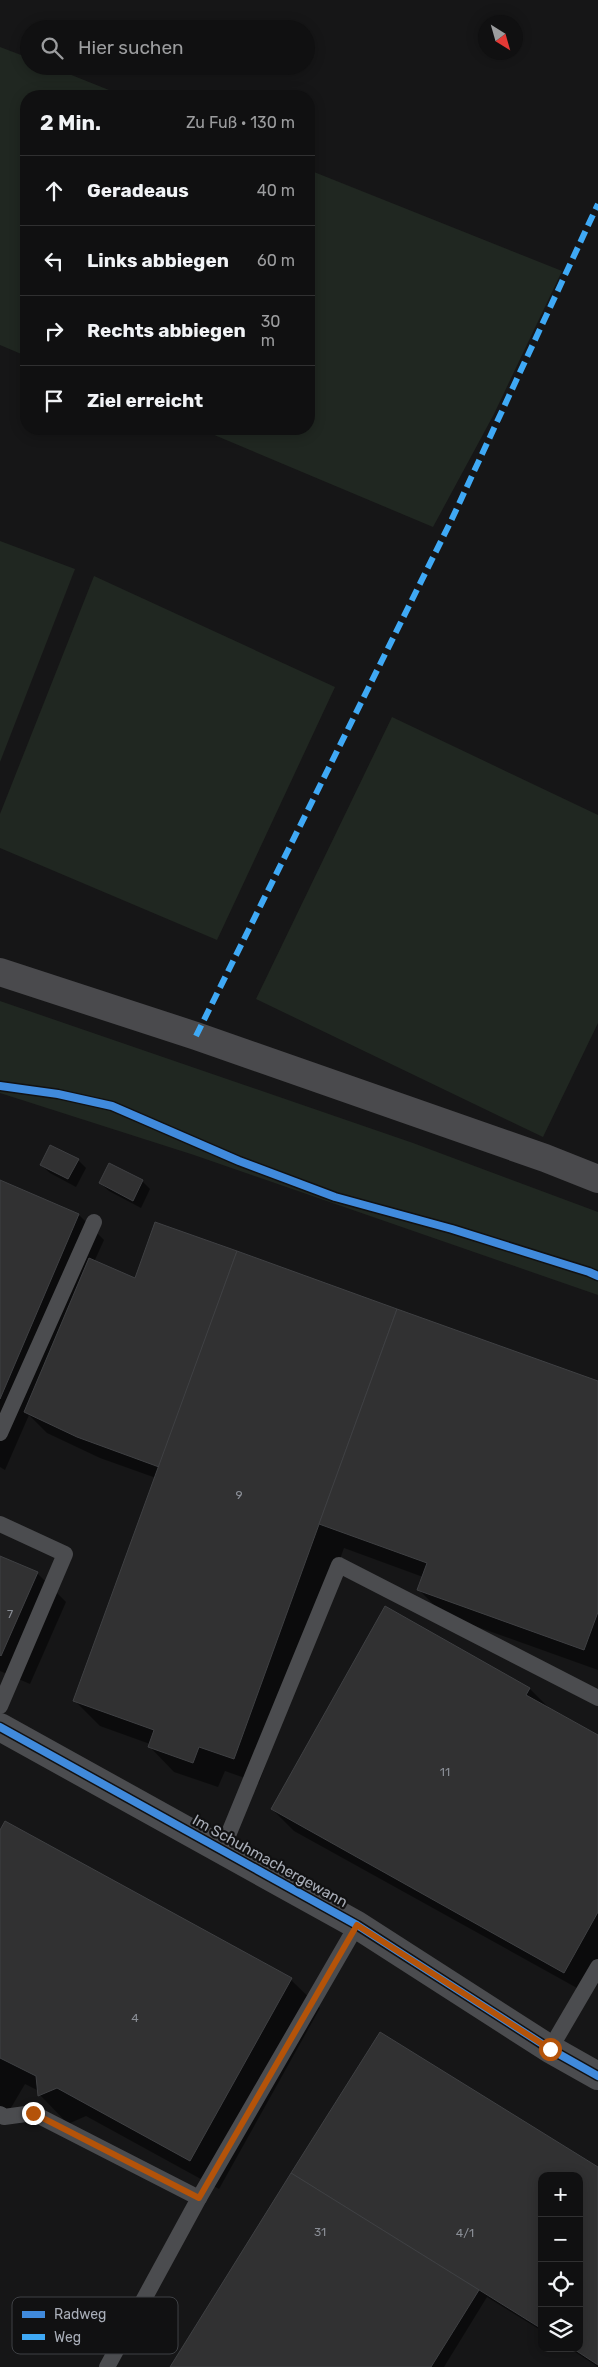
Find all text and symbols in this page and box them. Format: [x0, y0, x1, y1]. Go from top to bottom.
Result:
north arrow [478, 15, 523, 60]
search box [20, 20, 315, 75]
icon: search [38, 34, 66, 62]
text: Hier suchen [78, 36, 184, 59]
text: 2 Min. [40, 110, 101, 135]
text: Zu Fuß · 130 m [186, 113, 295, 132]
icon: ahead [40, 177, 68, 205]
text: Geradeaus [87, 179, 189, 202]
text: 40 m [257, 181, 295, 200]
icon: left [40, 247, 68, 275]
text: Links abbiegen [87, 249, 229, 272]
text: 60 m [257, 251, 295, 270]
text: 30 m [261, 312, 280, 350]
icon: right [40, 317, 68, 345]
text: Rechts abbiegen [87, 319, 246, 342]
icon: arrive [40, 387, 68, 415]
text: Ziel erreicht [87, 389, 203, 412]
house number: 9 [235, 1488, 243, 1502]
house number: 7 [7, 1607, 13, 1621]
house number: 11 [440, 1765, 450, 1779]
street label: Im Schuhmachergewann [189, 1811, 351, 1911]
house number: 4 [131, 2011, 139, 2025]
route start [539, 2038, 562, 2061]
route end [22, 2102, 45, 2125]
map controls [538, 2172, 583, 2352]
button: + [538, 2172, 583, 2217]
button: − [538, 2217, 583, 2262]
house number: 31 [314, 2225, 326, 2239]
house number: 4/1 [456, 2226, 474, 2240]
button: locate [538, 2262, 583, 2307]
legend [12, 2297, 178, 2354]
text: Radweg [54, 2306, 106, 2323]
button: layers [538, 2307, 583, 2352]
text: Weg [54, 2329, 81, 2346]

